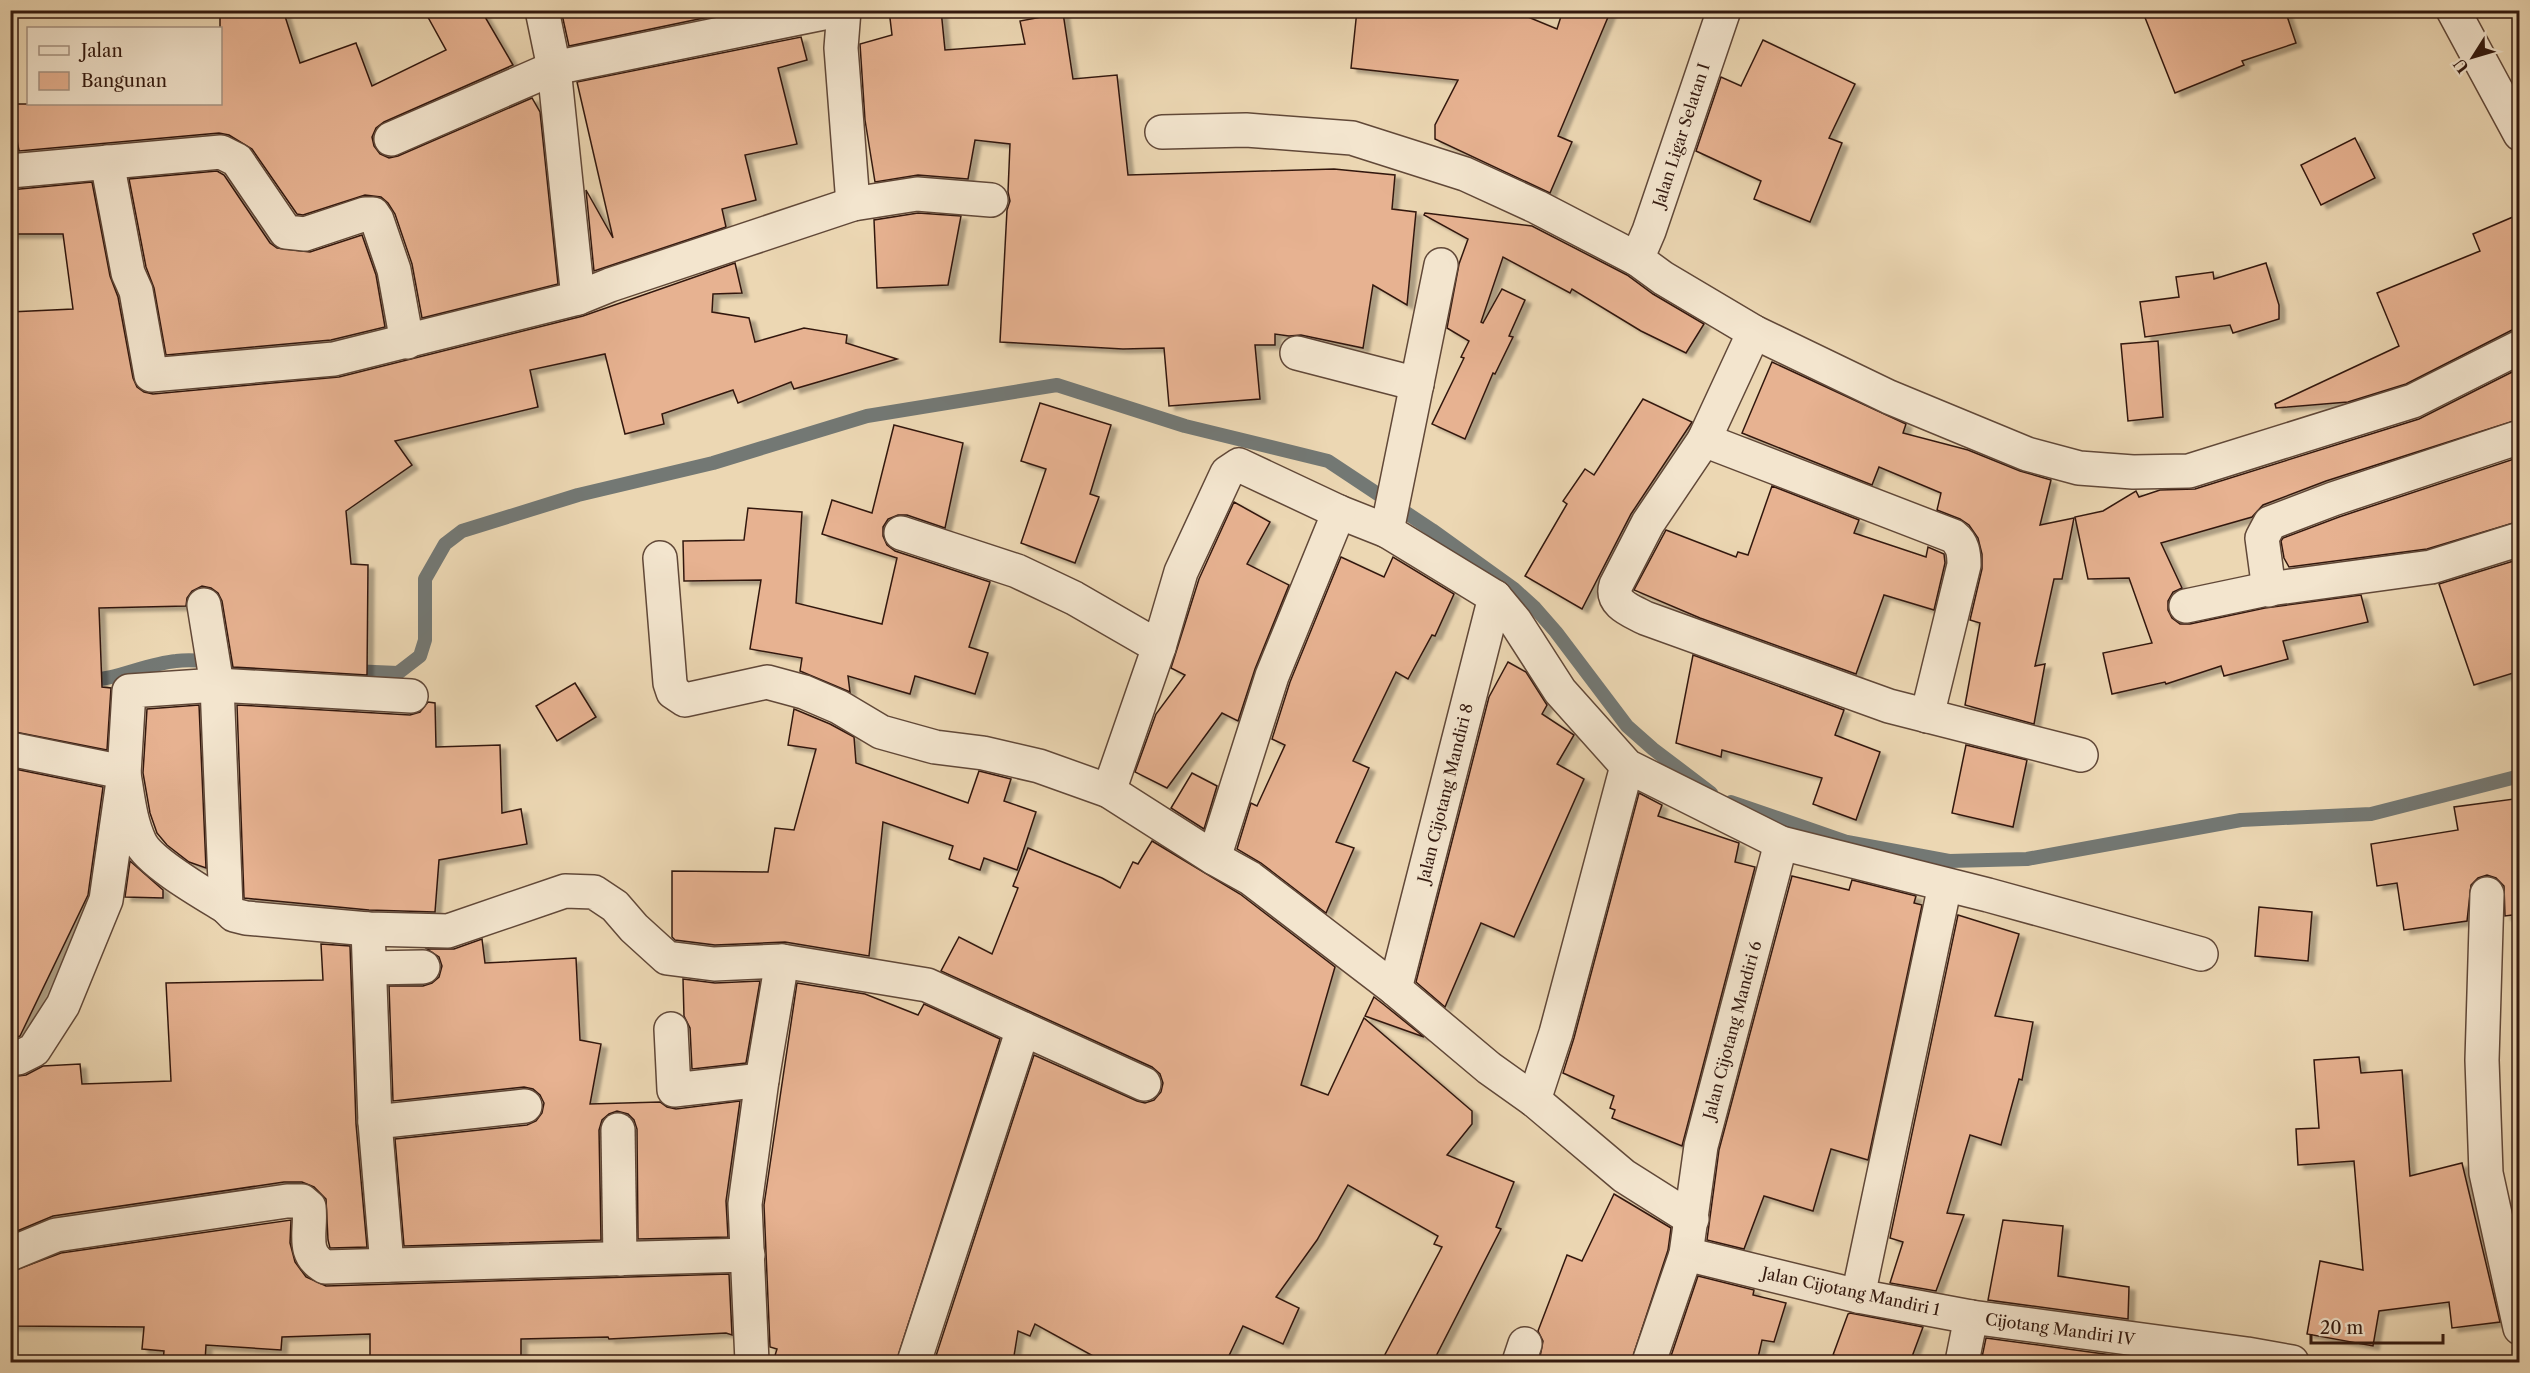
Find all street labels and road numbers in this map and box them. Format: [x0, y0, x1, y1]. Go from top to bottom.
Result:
street label: Jalan Ligar Selatan I [1647, 60, 1714, 212]
street label: Jalan Cijotang Mandiri 8 [1412, 701, 1477, 888]
street label: Jalan Cijotang Mandiri 6 [1698, 939, 1765, 1124]
street label: Jalan Cijotang Mandiri 1 [1757, 1262, 1942, 1320]
street label: Cijotang Mandiri IV [1984, 1309, 2137, 1349]

